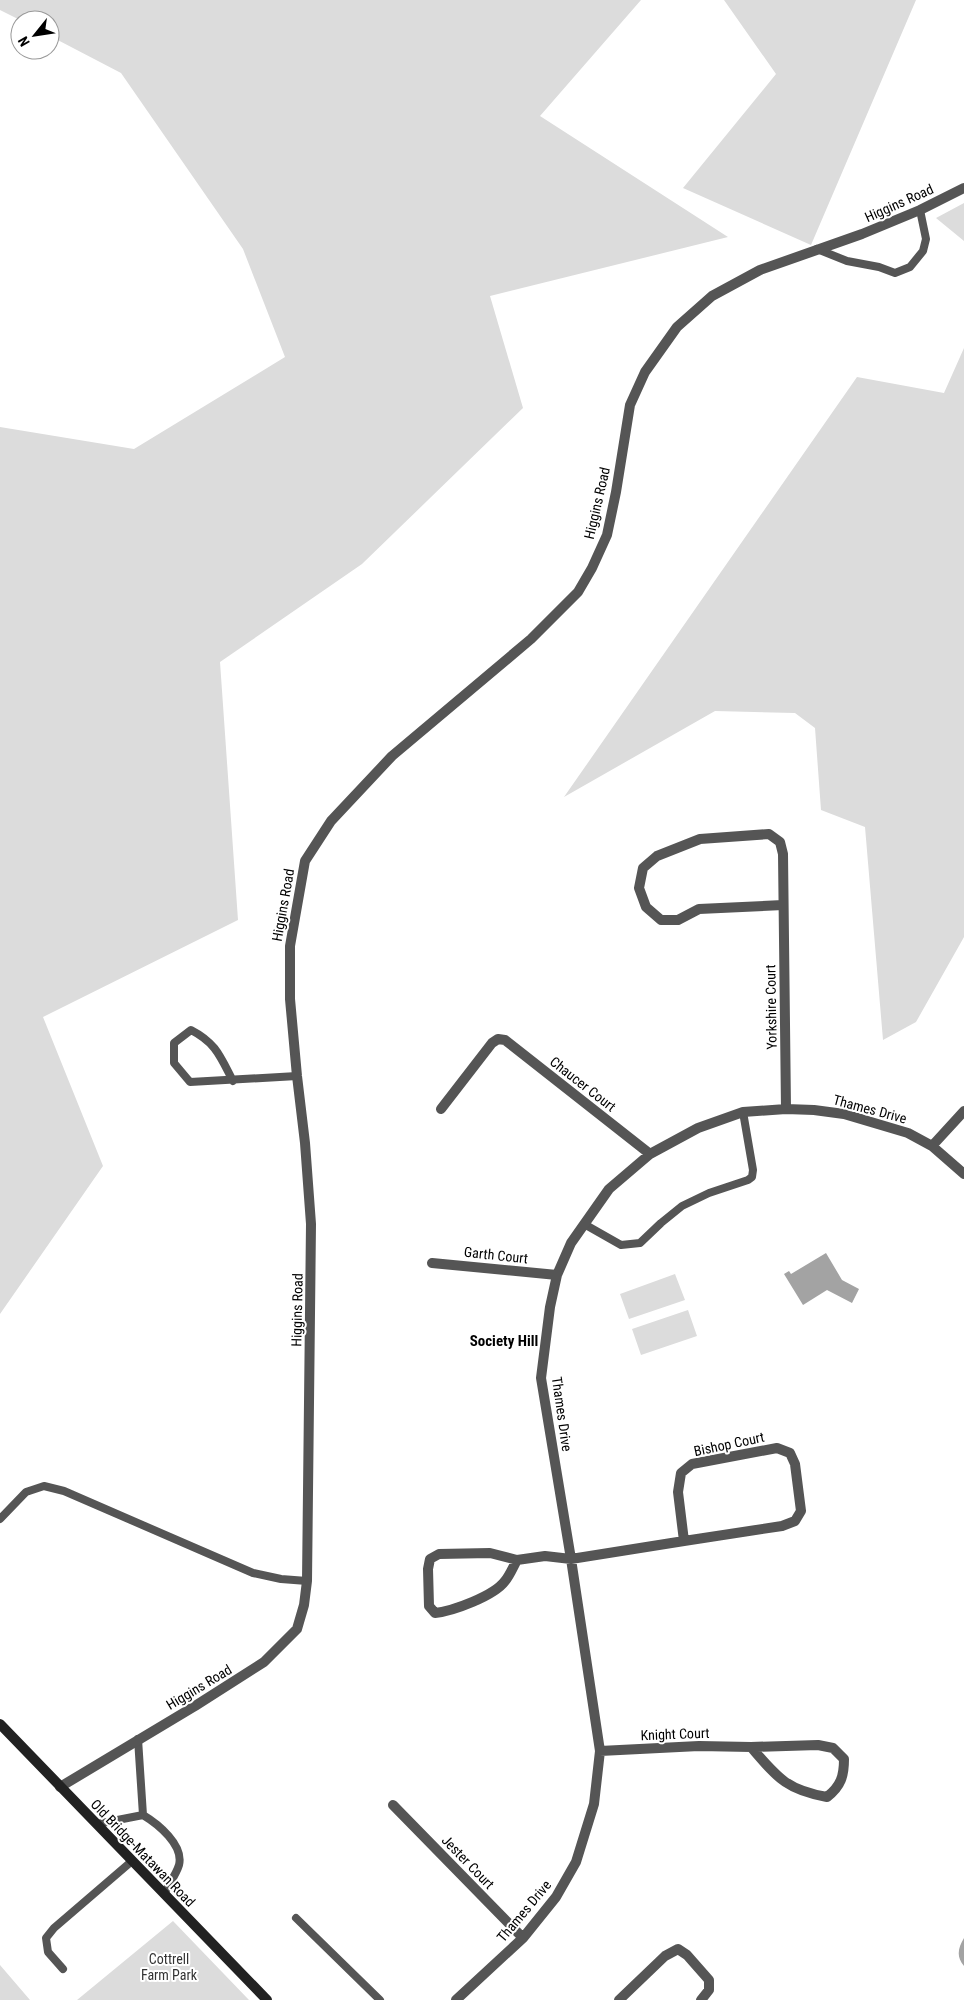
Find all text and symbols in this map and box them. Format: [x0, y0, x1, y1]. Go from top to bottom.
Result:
north arrow [10, 10, 60, 60]
text: N [15, 34, 33, 49]
street label: Higgins Road [862, 181, 936, 225]
street label: Higgins Road [581, 465, 613, 541]
street label: Higgins Road [269, 867, 297, 943]
street label: Yorkshire Court [762, 964, 780, 1050]
street label: Chaucer Court [547, 1053, 619, 1115]
street label: Thames Drive [832, 1092, 909, 1127]
street label: Garth Court [463, 1244, 529, 1266]
street label: Higgins Road [288, 1273, 306, 1347]
district label: Society Hill [470, 1332, 538, 1350]
street label: Thames Drive [549, 1376, 575, 1453]
street label: Bishop Court [692, 1429, 766, 1459]
street label: Higgins Road [163, 1661, 235, 1713]
street label: Knight Court [640, 1725, 710, 1743]
street label: Old Bridge-Matawan Road [88, 1796, 198, 1910]
street label: Jester Court [438, 1832, 498, 1892]
street label: Thames Drive [494, 1877, 555, 1945]
park label: Cottrell Farm Park [141, 1951, 198, 1983]

